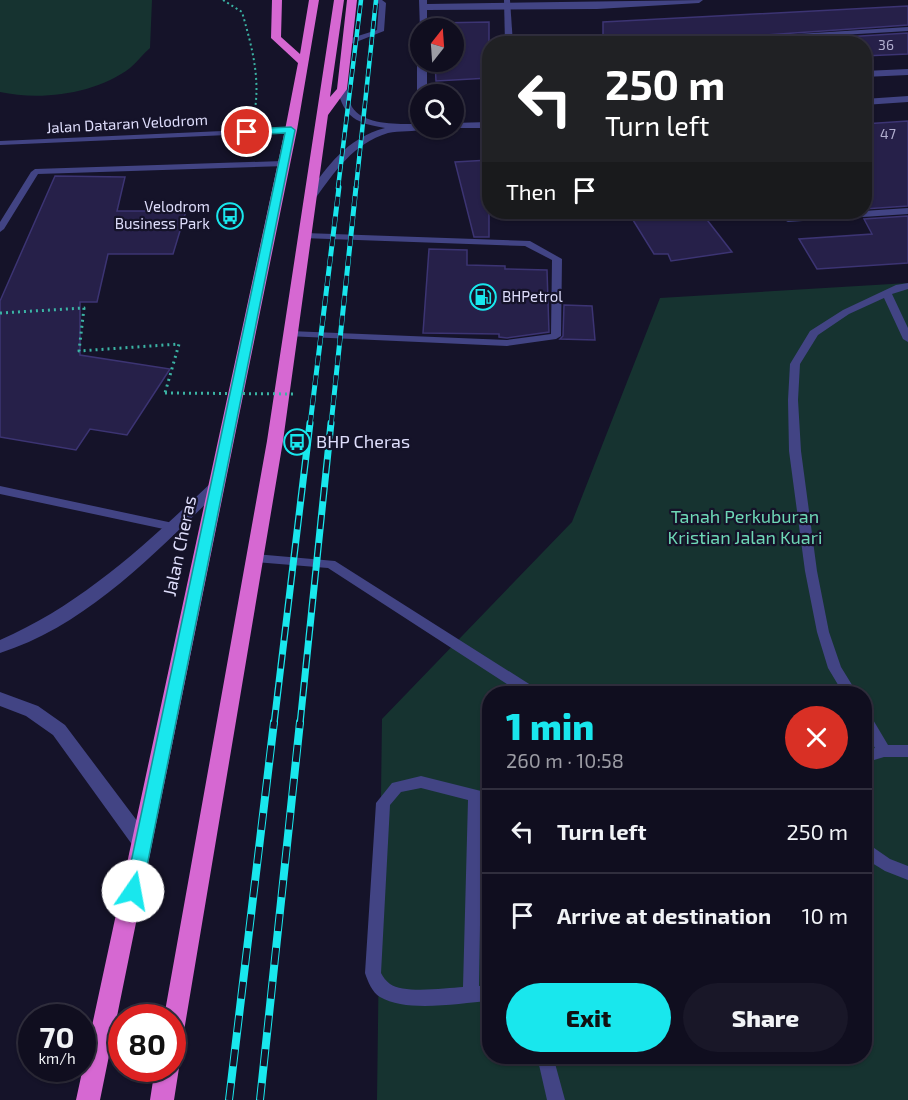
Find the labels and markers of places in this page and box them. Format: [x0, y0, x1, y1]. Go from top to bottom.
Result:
pin [221, 106, 272, 157]
place label: Velodrom Business Park [115, 197, 210, 232]
bus stop icon: Velodrom Business Park [215, 201, 245, 231]
fuel station icon: BHPetrol [468, 282, 498, 312]
place label: BHPetrol [502, 287, 563, 305]
bus stop icon: BHP Cheras [282, 427, 312, 457]
place label: BHP Cheras [316, 430, 410, 452]

